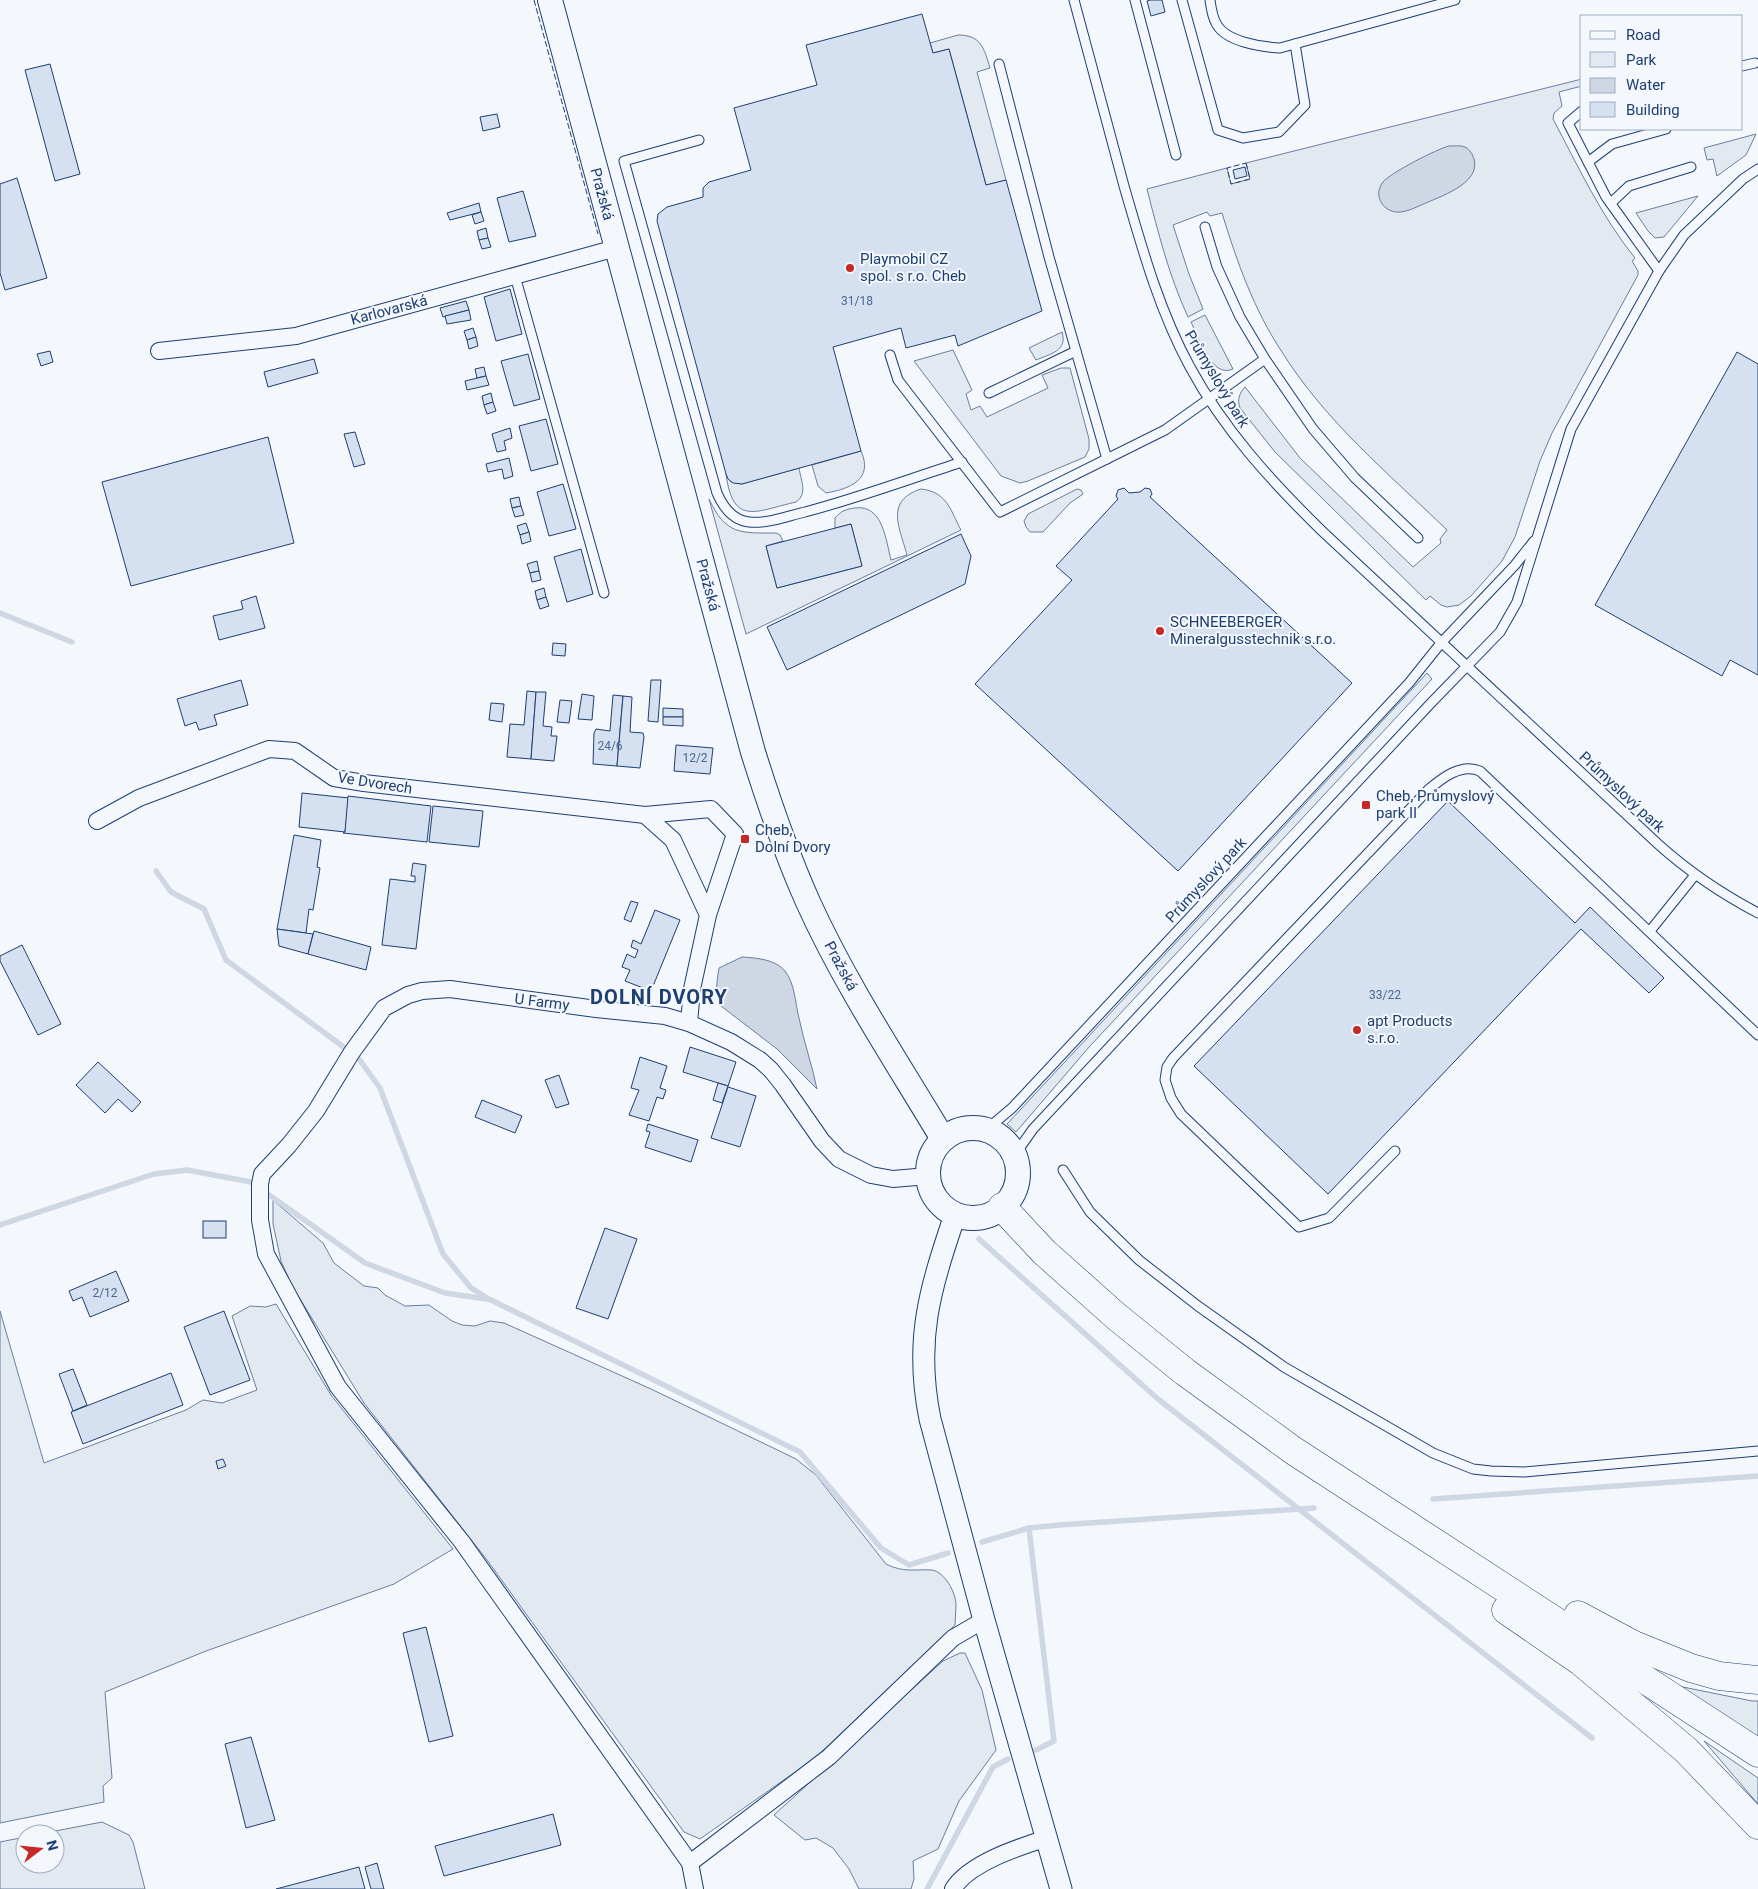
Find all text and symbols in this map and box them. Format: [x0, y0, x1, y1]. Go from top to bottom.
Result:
legend [1580, 15, 1743, 130]
text: Road [1626, 26, 1660, 44]
text: Park [1626, 51, 1657, 69]
text: Water [1626, 76, 1665, 94]
text: Building [1626, 101, 1680, 119]
street label: Pražská [586, 166, 618, 222]
place label: Playmobil CZ spol. s r.o. Cheb [860, 250, 966, 285]
marker: Playmobil CZ spol. s r.o. Cheb [844, 262, 856, 274]
street label: Karlovarská [349, 291, 429, 329]
house number: 31/18 [841, 294, 873, 308]
street label: Průmyslový park [1181, 327, 1253, 431]
street label: Pražská [692, 557, 724, 613]
place label: SCHNEEBERGER Mineralgusstechnik s.r.o. [1170, 613, 1336, 648]
marker: SCHNEEBERGER Mineralgusstechnik s.r.o. [1154, 625, 1166, 637]
house number: 24/6 [597, 739, 623, 753]
street label: Průmyslový park [1576, 748, 1669, 836]
house number: 12/2 [682, 751, 708, 765]
street label: Ve Dvorech [336, 768, 414, 798]
place label: Cheb, Průmyslový park II [1376, 787, 1494, 822]
marker: Cheb, Průmyslový park II [1360, 799, 1372, 811]
place label: Cheb, Dolní Dvory [755, 821, 831, 856]
marker: Cheb, Dolní Dvory [739, 833, 751, 845]
street label: Průmyslový park [1162, 833, 1250, 926]
street label: Pražská [821, 938, 861, 994]
district label: DOLNÍ DVORY [590, 985, 728, 1009]
house number: 33/22 [1369, 988, 1401, 1002]
street label: U Farmy [514, 990, 570, 1014]
place label: apt Products s.r.o. [1367, 1012, 1452, 1047]
marker: apt Products s.r.o. [1351, 1024, 1363, 1036]
house number: 2/12 [92, 1286, 118, 1300]
north arrow [15, 1824, 65, 1874]
text: N [43, 1838, 62, 1852]

